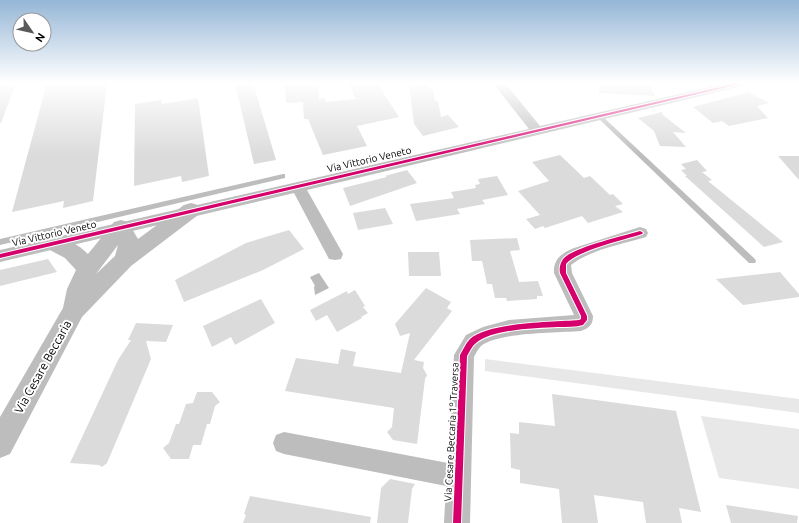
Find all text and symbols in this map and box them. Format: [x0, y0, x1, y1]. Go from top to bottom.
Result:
north arrow [12, 12, 52, 52]
text: N [33, 31, 48, 44]
street label: Via Vittorio Veneto [326, 144, 412, 175]
street label: Via Vittorio Veneto [11, 218, 97, 249]
street label: Via Cesare Beccaria [12, 318, 74, 415]
street label: Via Cesare Beccaria 1º Traversa [442, 362, 461, 502]

